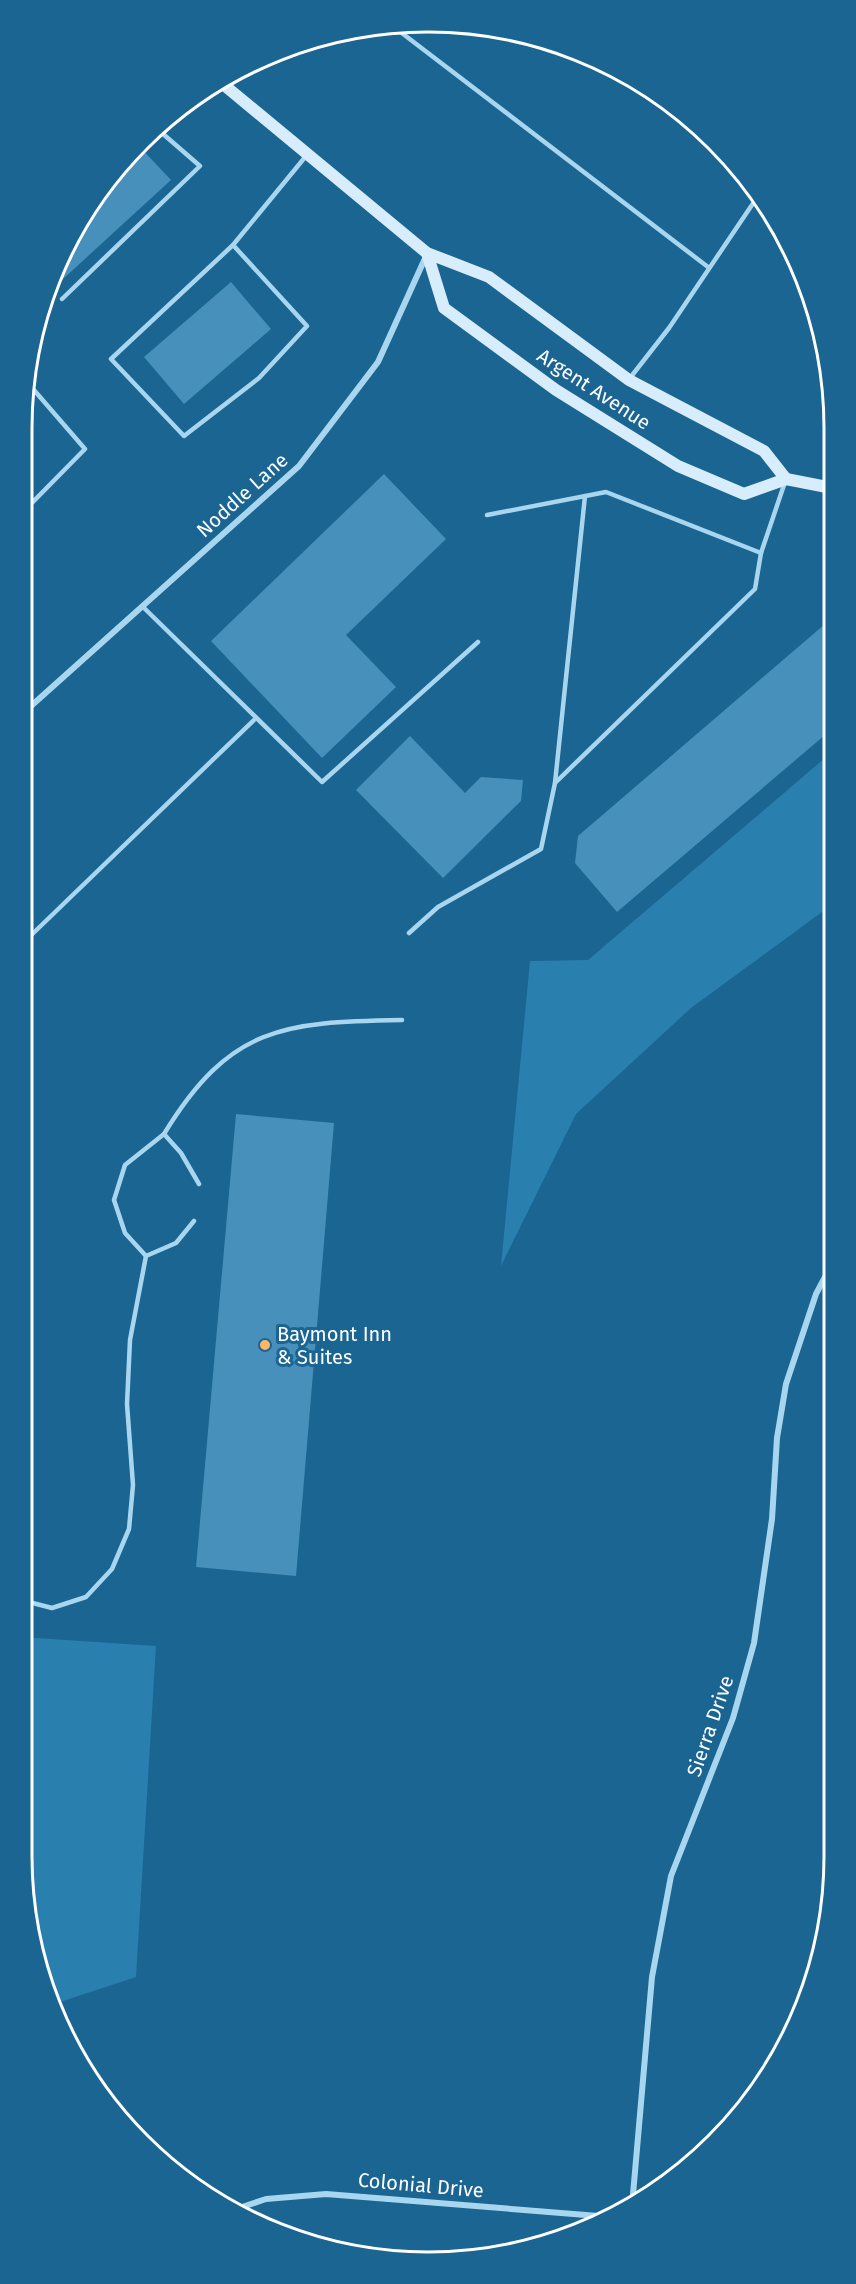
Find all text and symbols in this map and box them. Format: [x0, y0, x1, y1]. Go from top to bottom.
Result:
street label: Argent Avenue [533, 343, 655, 435]
street label: Noddle Lane [191, 448, 293, 542]
place label: Baymont Inn & Suites [277, 1322, 392, 1369]
marker: Baymont Inn & Suites [258, 1338, 272, 1352]
street label: Sierra Drive [682, 1672, 738, 1780]
street label: Colonial Drive [357, 2168, 485, 2202]

